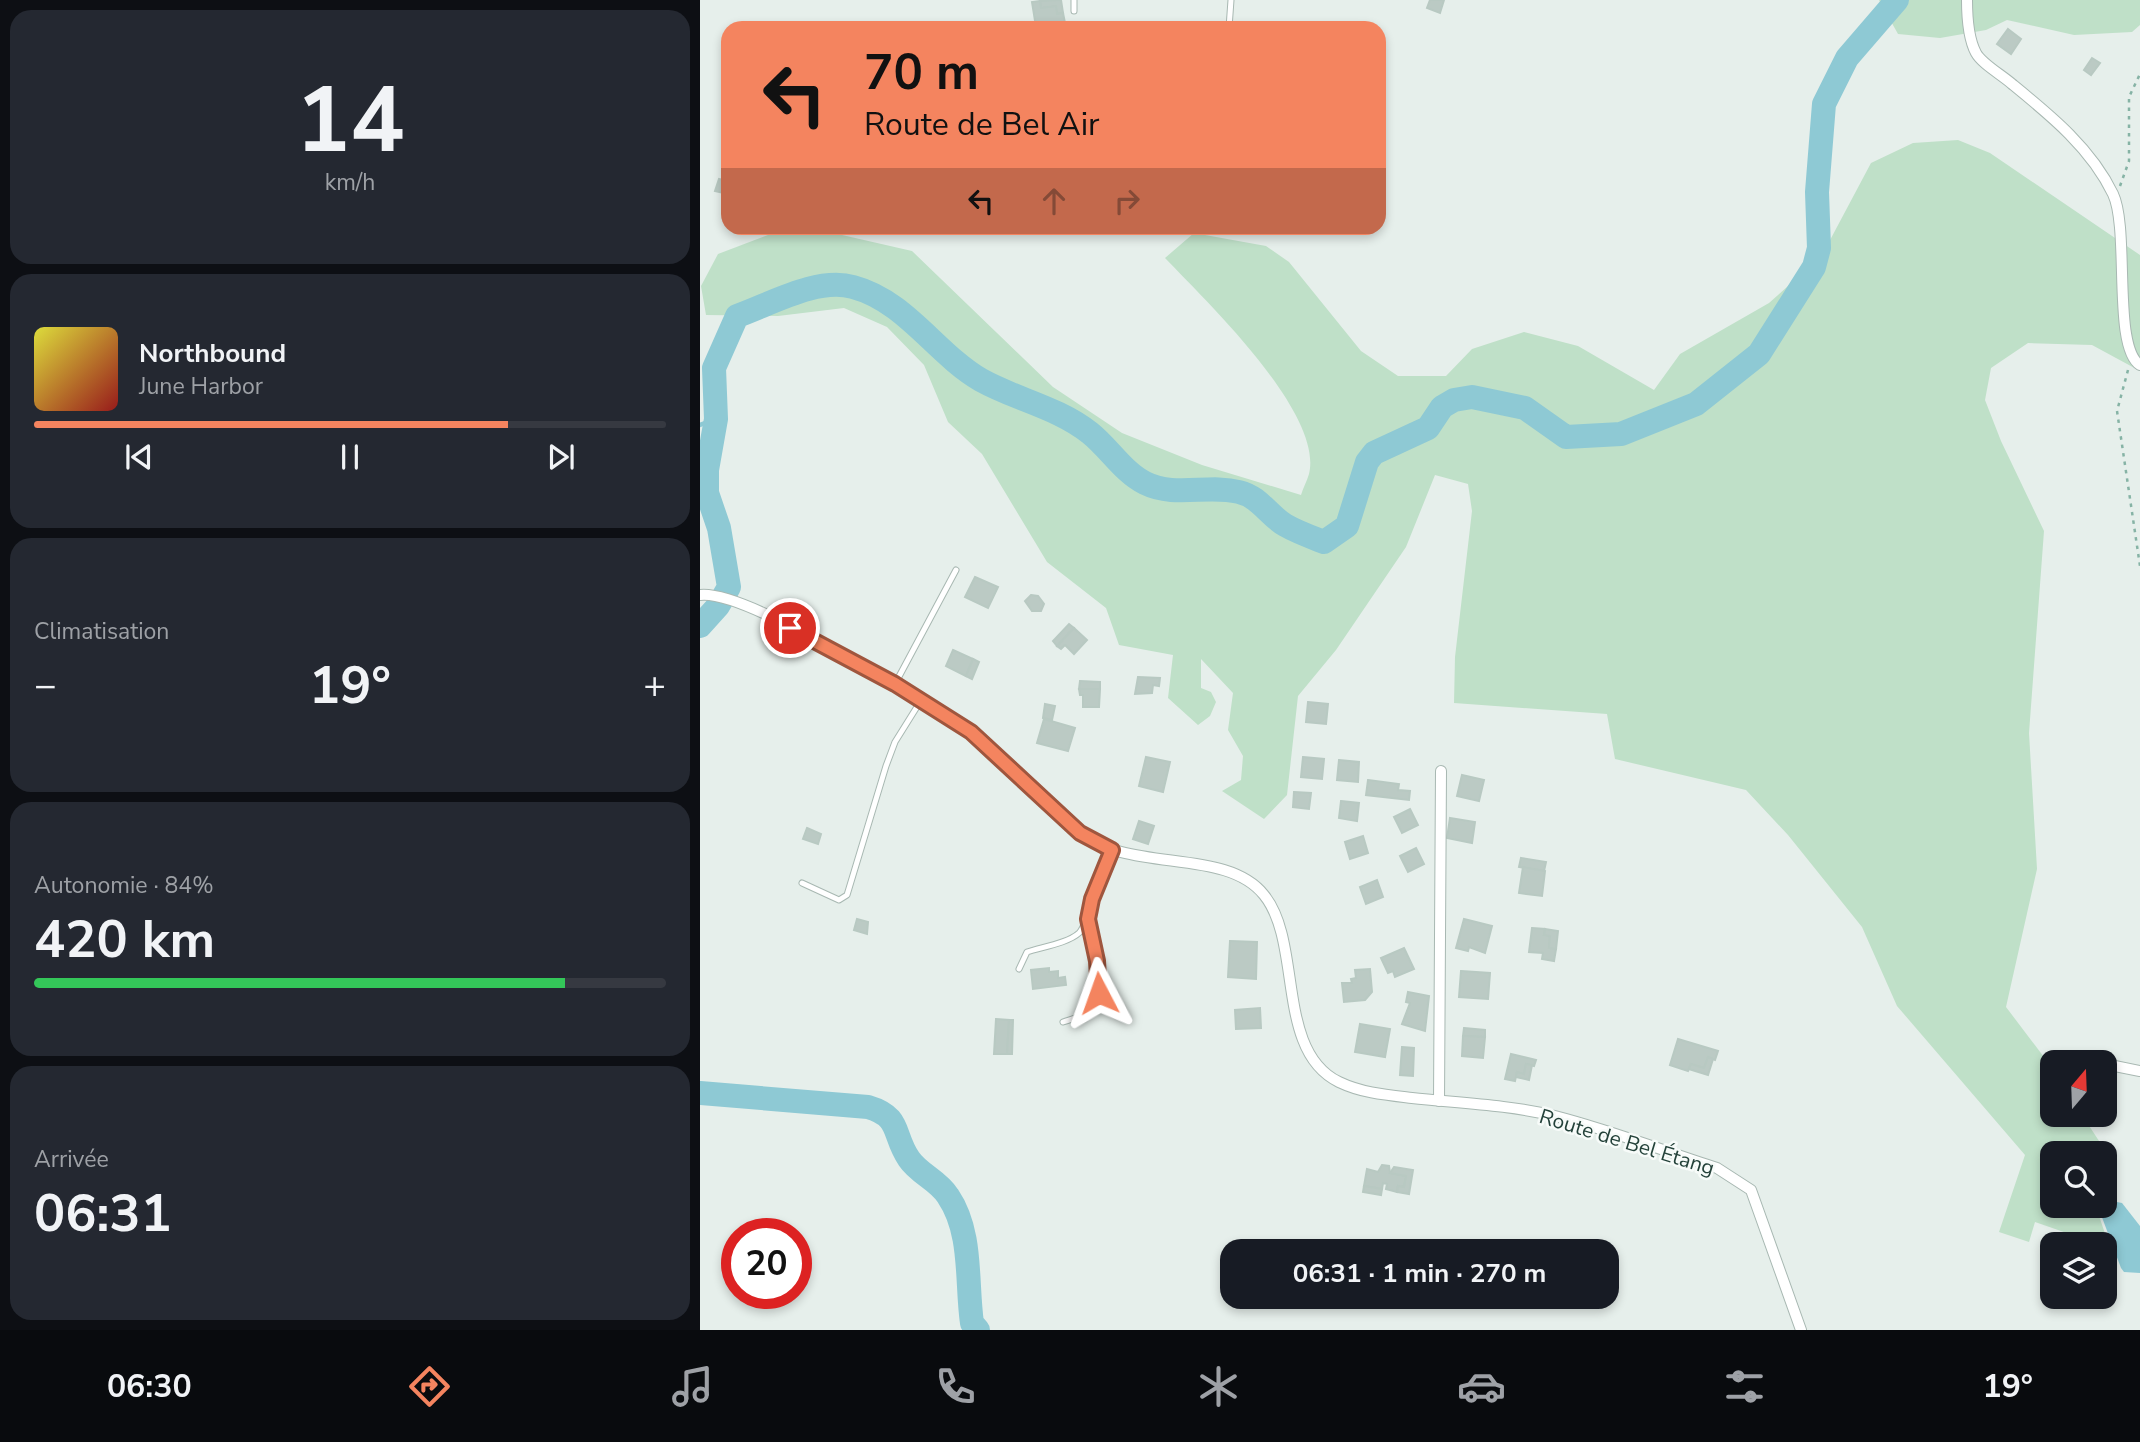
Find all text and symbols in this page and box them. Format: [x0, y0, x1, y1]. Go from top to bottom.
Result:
text: 70 m [864, 39, 979, 106]
icon: left [749, 49, 840, 140]
text: 14 [295, 59, 405, 183]
text: Route de Bel Air [864, 103, 1100, 146]
text: km/h [325, 167, 375, 198]
icon: left [962, 182, 1000, 220]
icon: ahead [1035, 182, 1073, 220]
icon: right [1108, 182, 1146, 220]
text: Northbound [139, 336, 286, 371]
text: June Harbor [139, 371, 263, 402]
icon: previous [120, 438, 158, 476]
icon: pause [331, 438, 369, 476]
icon: next [542, 438, 580, 476]
pin [760, 598, 820, 658]
icon: arrive [771, 609, 809, 647]
text: Climatisation [34, 616, 169, 647]
text: 19° [309, 650, 391, 721]
text: − [34, 660, 57, 711]
text: + [643, 660, 666, 711]
text: Autonomie · 84% [34, 870, 214, 901]
text: 420 km [34, 904, 215, 975]
position arrow [1062, 956, 1136, 1030]
north arrow [2040, 1050, 2118, 1127]
map controls [2040, 1050, 2117, 1309]
street label: Route de Bel Étang [1536, 1102, 1718, 1182]
button: search [2040, 1141, 2117, 1218]
text: Arrivée [34, 1144, 109, 1175]
text: 06:31 [34, 1178, 172, 1249]
speed limit sign: 20 [721, 1218, 812, 1309]
button: layers [2040, 1232, 2117, 1309]
text: 06:31 · 1 min · 270 m [1293, 1256, 1546, 1291]
icon: directions [405, 1362, 454, 1411]
icon: music [668, 1362, 717, 1411]
icon: phone [931, 1362, 980, 1411]
icon: climate [1194, 1362, 1243, 1411]
icon: car [1457, 1362, 1506, 1411]
icon: filters [1720, 1362, 1769, 1411]
text: 06:30 [107, 1365, 192, 1408]
text: 19° [1982, 1365, 2033, 1408]

